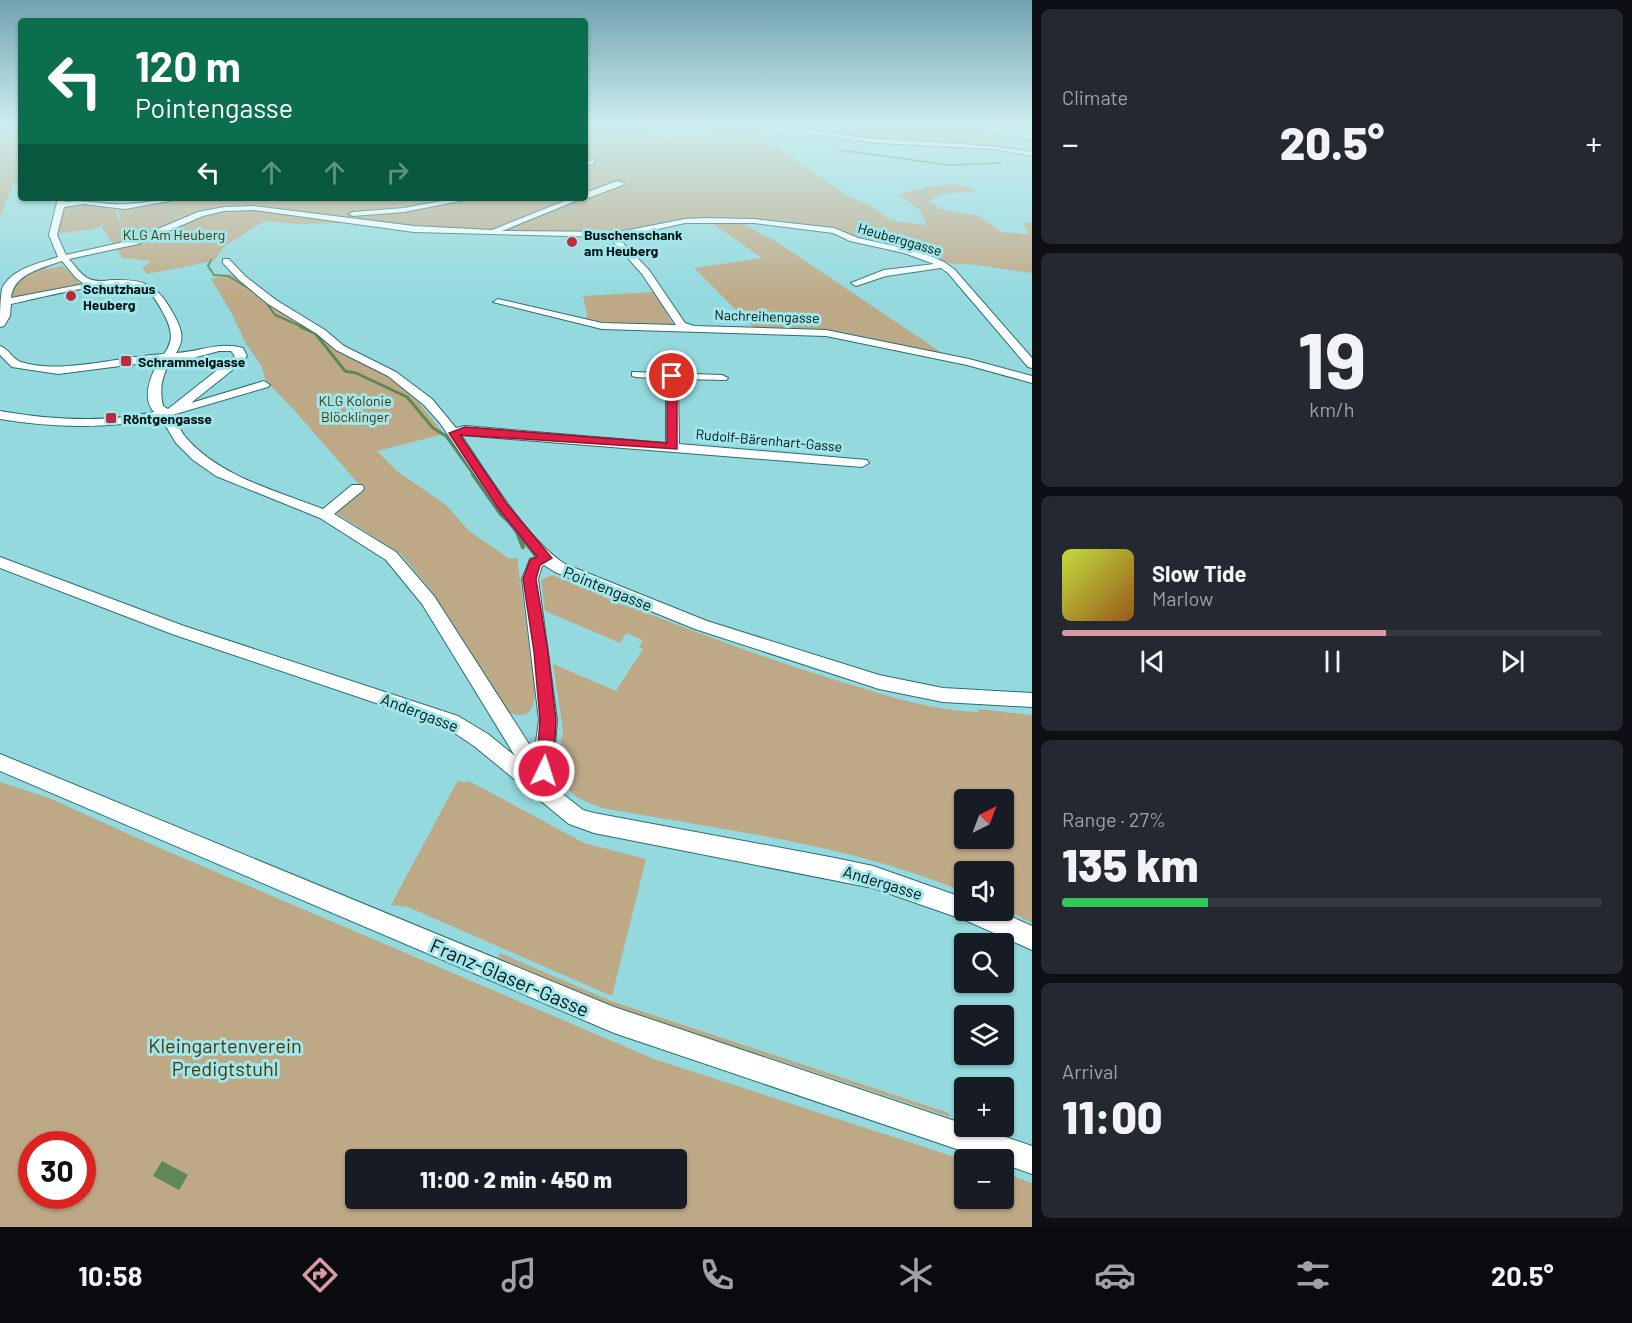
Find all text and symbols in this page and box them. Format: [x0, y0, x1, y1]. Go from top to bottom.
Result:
text: 120 m [135, 40, 241, 90]
icon: left [36, 42, 114, 120]
text: Climate [1062, 85, 1128, 109]
text: Pointengasse [135, 91, 293, 123]
text: 20.5° [1280, 115, 1384, 169]
text: − [1062, 123, 1079, 163]
text: + [1586, 123, 1602, 163]
icon: left [192, 156, 225, 189]
icon: ahead [255, 156, 288, 189]
icon: ahead [318, 156, 351, 189]
icon: right [381, 156, 414, 189]
street label: Heuberggasse [856, 219, 944, 259]
park label: KLG Am Heuberg [123, 226, 225, 243]
place label: Buschenschank am Heuberg [584, 226, 683, 259]
marker: Buschenschank am Heuberg [565, 235, 579, 249]
place label: Schutzhaus Heuberg [83, 280, 156, 313]
marker: Schutzhaus Heuberg [64, 289, 78, 303]
street label: Nachreihengasse [714, 306, 820, 326]
text: 19 [1297, 311, 1367, 405]
pin [646, 350, 697, 401]
place label: Schrammelgasse [138, 353, 246, 370]
marker: Schrammelgasse [119, 354, 133, 368]
icon: arrive [655, 359, 688, 392]
park label: KLG Kolonie Blöcklinger [318, 392, 392, 425]
text: km/h [1309, 397, 1355, 421]
place label: Röntgengasse [123, 410, 212, 427]
marker: Röntgengasse [104, 411, 118, 425]
street label: Rudolf-Bärenhart-Gasse [695, 425, 843, 455]
text: Slow Tide [1152, 560, 1247, 586]
street label: Pointengasse [561, 562, 655, 614]
text: Marlow [1152, 586, 1213, 610]
icon: previous [1136, 645, 1169, 678]
icon: pause [1316, 645, 1349, 678]
icon: next [1496, 645, 1529, 678]
street label: Andergasse [379, 689, 461, 735]
position arrow [512, 739, 576, 803]
north arrow [954, 789, 1014, 849]
map controls [954, 789, 1014, 1209]
text: Range · 27% [1062, 807, 1166, 831]
text: 135 km [1062, 837, 1199, 891]
street label: Andergasse [841, 861, 925, 903]
button: sound [954, 861, 1014, 921]
street label: Franz-Glaser-Gasse [427, 933, 593, 1021]
button: search [954, 933, 1014, 993]
button: layers [954, 1005, 1014, 1065]
park label: Kleingartenverein Predigtstuhl [148, 1033, 302, 1080]
text: Arrival [1062, 1059, 1118, 1083]
button: + [954, 1077, 1014, 1137]
text: 11:00 [1062, 1089, 1163, 1143]
speed limit sign: 30 [18, 1131, 96, 1209]
button: − [954, 1149, 1014, 1209]
text: 11:00 · 2 min · 450 m [420, 1166, 612, 1192]
icon: directions [299, 1254, 341, 1296]
icon: music [498, 1254, 540, 1296]
icon: phone [696, 1254, 738, 1296]
icon: climate [895, 1254, 937, 1296]
icon: car [1094, 1254, 1136, 1296]
icon: filters [1292, 1254, 1334, 1296]
text: 10:58 [78, 1259, 142, 1291]
text: 20.5° [1491, 1259, 1554, 1291]

